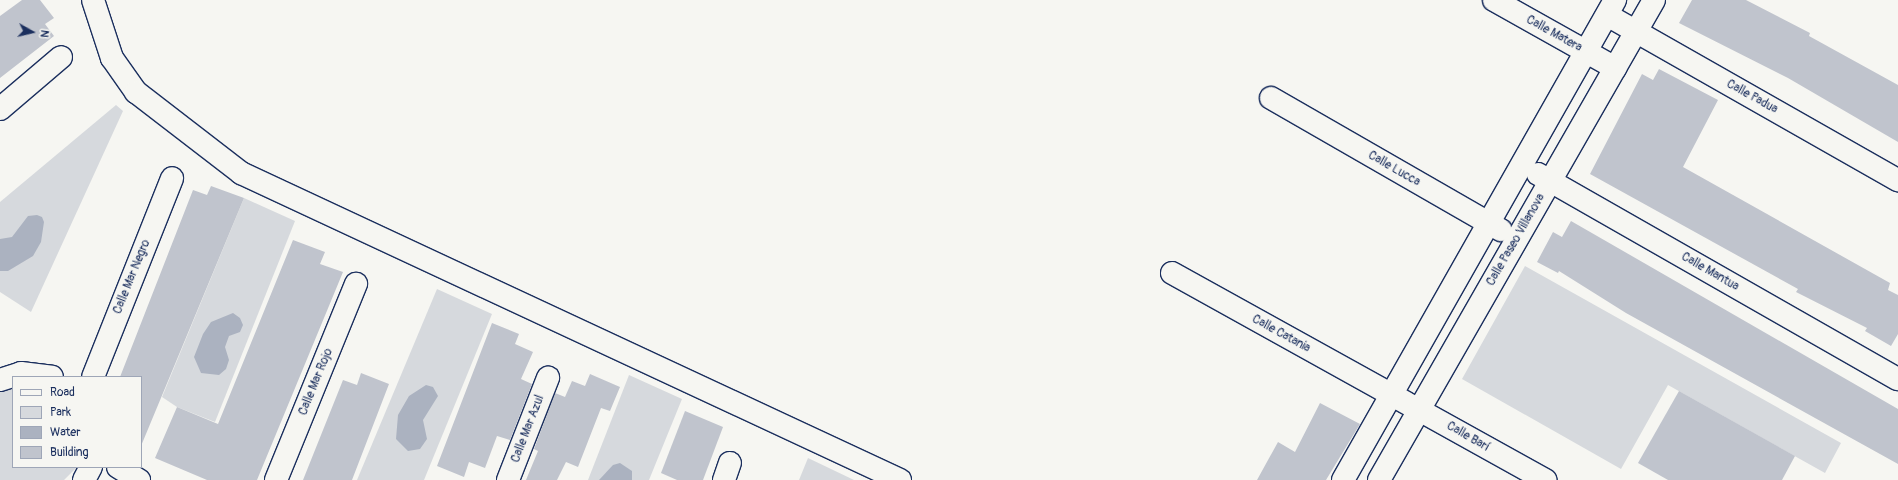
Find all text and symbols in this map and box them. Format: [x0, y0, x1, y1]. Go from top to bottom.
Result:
north arrow [12, 12, 52, 52]
street label: Calle Matera [1524, 13, 1584, 55]
text: N [37, 29, 51, 38]
street label: Calle Padua [1724, 77, 1780, 117]
street label: Calle Lucca [1365, 148, 1423, 190]
street label: Calle Paseo Villanova [1484, 191, 1548, 289]
street label: Calle Mar Negro [111, 238, 153, 316]
street label: Calle Mantua [1679, 250, 1741, 294]
street label: Calle Catania [1249, 312, 1313, 356]
street label: Calle Mar Rojo [296, 346, 336, 418]
legend [12, 376, 142, 468]
text: Road [50, 385, 75, 400]
street label: Calle Mar Azul [509, 393, 547, 465]
text: Park [50, 405, 71, 420]
street label: Calle Barí [1444, 419, 1492, 455]
text: Water [50, 425, 81, 440]
text: Building [50, 445, 89, 460]

